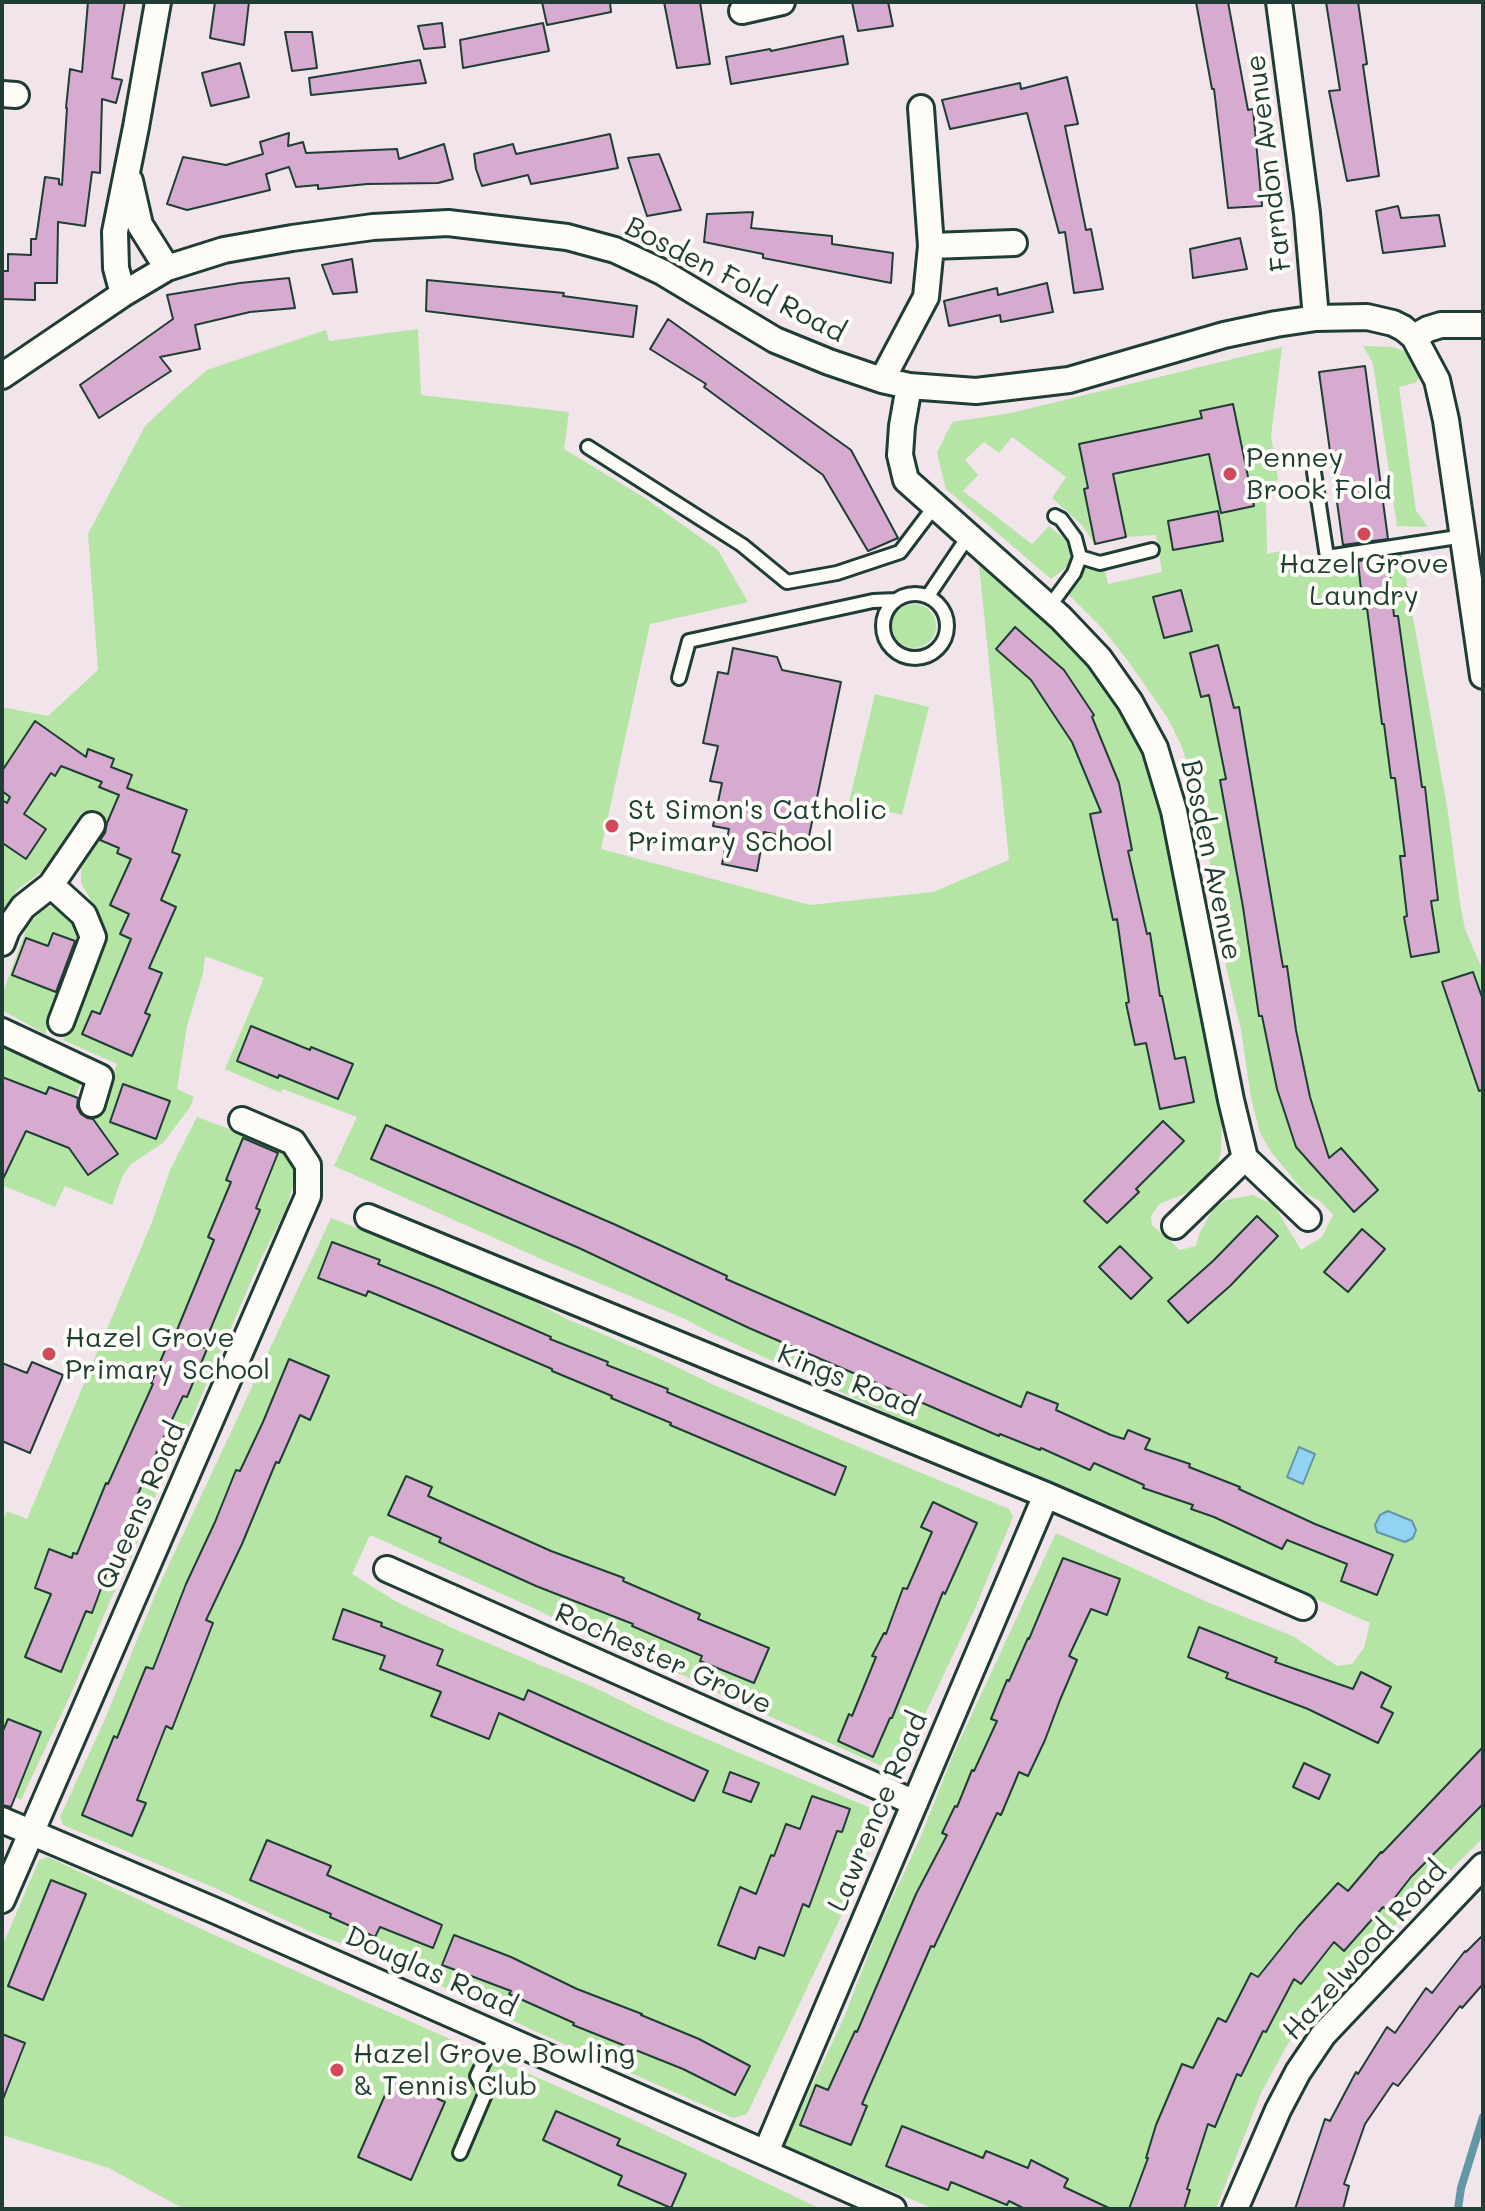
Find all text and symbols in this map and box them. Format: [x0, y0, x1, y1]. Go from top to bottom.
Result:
street label: Farndon Avenue [1239, 53, 1299, 273]
street label: Bosden Fold Road [619, 210, 851, 350]
place label: Penney Brook Fold [1246, 441, 1392, 507]
marker: Penney Brook Fold [1221, 465, 1239, 483]
marker: Hazel Grove Laundry [1355, 525, 1373, 543]
place label: Hazel Grove Laundry [1279, 547, 1449, 613]
street label: Bosden Avenue [1173, 757, 1249, 963]
place label: St Simon's Catholic Primary School [628, 793, 887, 859]
marker: St Simon's Catholic Primary School [603, 817, 621, 835]
place label: Hazel Grove Primary School [65, 1321, 270, 1387]
street label: Kings Road [772, 1337, 924, 1425]
marker: Hazel Grove Primary School [40, 1345, 58, 1363]
street label: Queens Road [89, 1417, 193, 1595]
street label: Rochester Grove [549, 1596, 777, 1722]
street label: Lawrence Road [821, 1707, 935, 1917]
street label: Hazelwood Road [1276, 1855, 1454, 2047]
street label: Douglas Road [340, 1919, 522, 2025]
place label: Hazel Grove Bowling & Tennis Club [353, 2037, 635, 2103]
marker: Hazel Grove Bowling & Tennis Club [328, 2061, 346, 2079]

